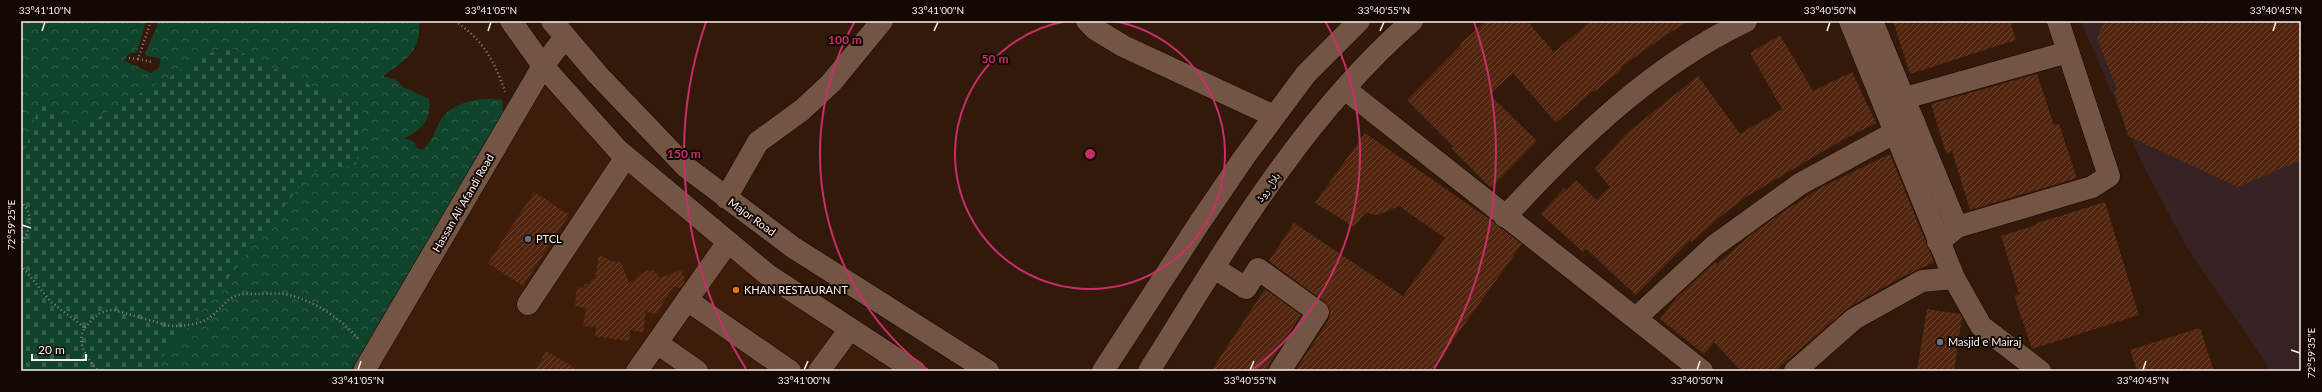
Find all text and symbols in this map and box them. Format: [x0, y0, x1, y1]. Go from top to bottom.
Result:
text: 33°41'10"N [19, 4, 71, 16]
text: 33°41'05"N [465, 4, 517, 16]
text: 33°41'00"N [912, 4, 964, 16]
text: 33°40'55"N [1358, 4, 1410, 16]
text: 33°40'50"N [1804, 4, 1856, 16]
text: 33°40'45"N [2250, 4, 2302, 16]
text: 100 m [828, 32, 862, 47]
text: 50 m [982, 51, 1008, 66]
text: 150 m [667, 146, 701, 161]
centre of rings [1083, 147, 1097, 161]
street label: Hassan Ali Afandi Road [429, 151, 496, 254]
street label: ہلال روڈ [1253, 169, 1283, 205]
street label: Major Road [726, 195, 779, 238]
text: 72°59'25"E [5, 200, 17, 250]
place label: PTCL [536, 232, 562, 245]
marker: PTCL [523, 234, 533, 244]
place label: KHAN RESTAURANT [744, 283, 848, 296]
marker: KHAN RESTAURANT [731, 285, 741, 295]
text: 72°59'35"E [2305, 328, 2317, 378]
place label: Masjid e Mairaj [1948, 335, 2022, 348]
scale bar [32, 336, 86, 362]
marker: Masjid e Mairaj [1935, 337, 1945, 347]
text: 20 m [38, 342, 65, 357]
text: 33°41'05"N [332, 374, 384, 386]
text: 33°41'00"N [778, 374, 830, 386]
text: 33°40'55"N [1224, 374, 1276, 386]
text: 33°40'50"N [1671, 374, 1723, 386]
text: 33°40'45"N [2117, 374, 2169, 386]

